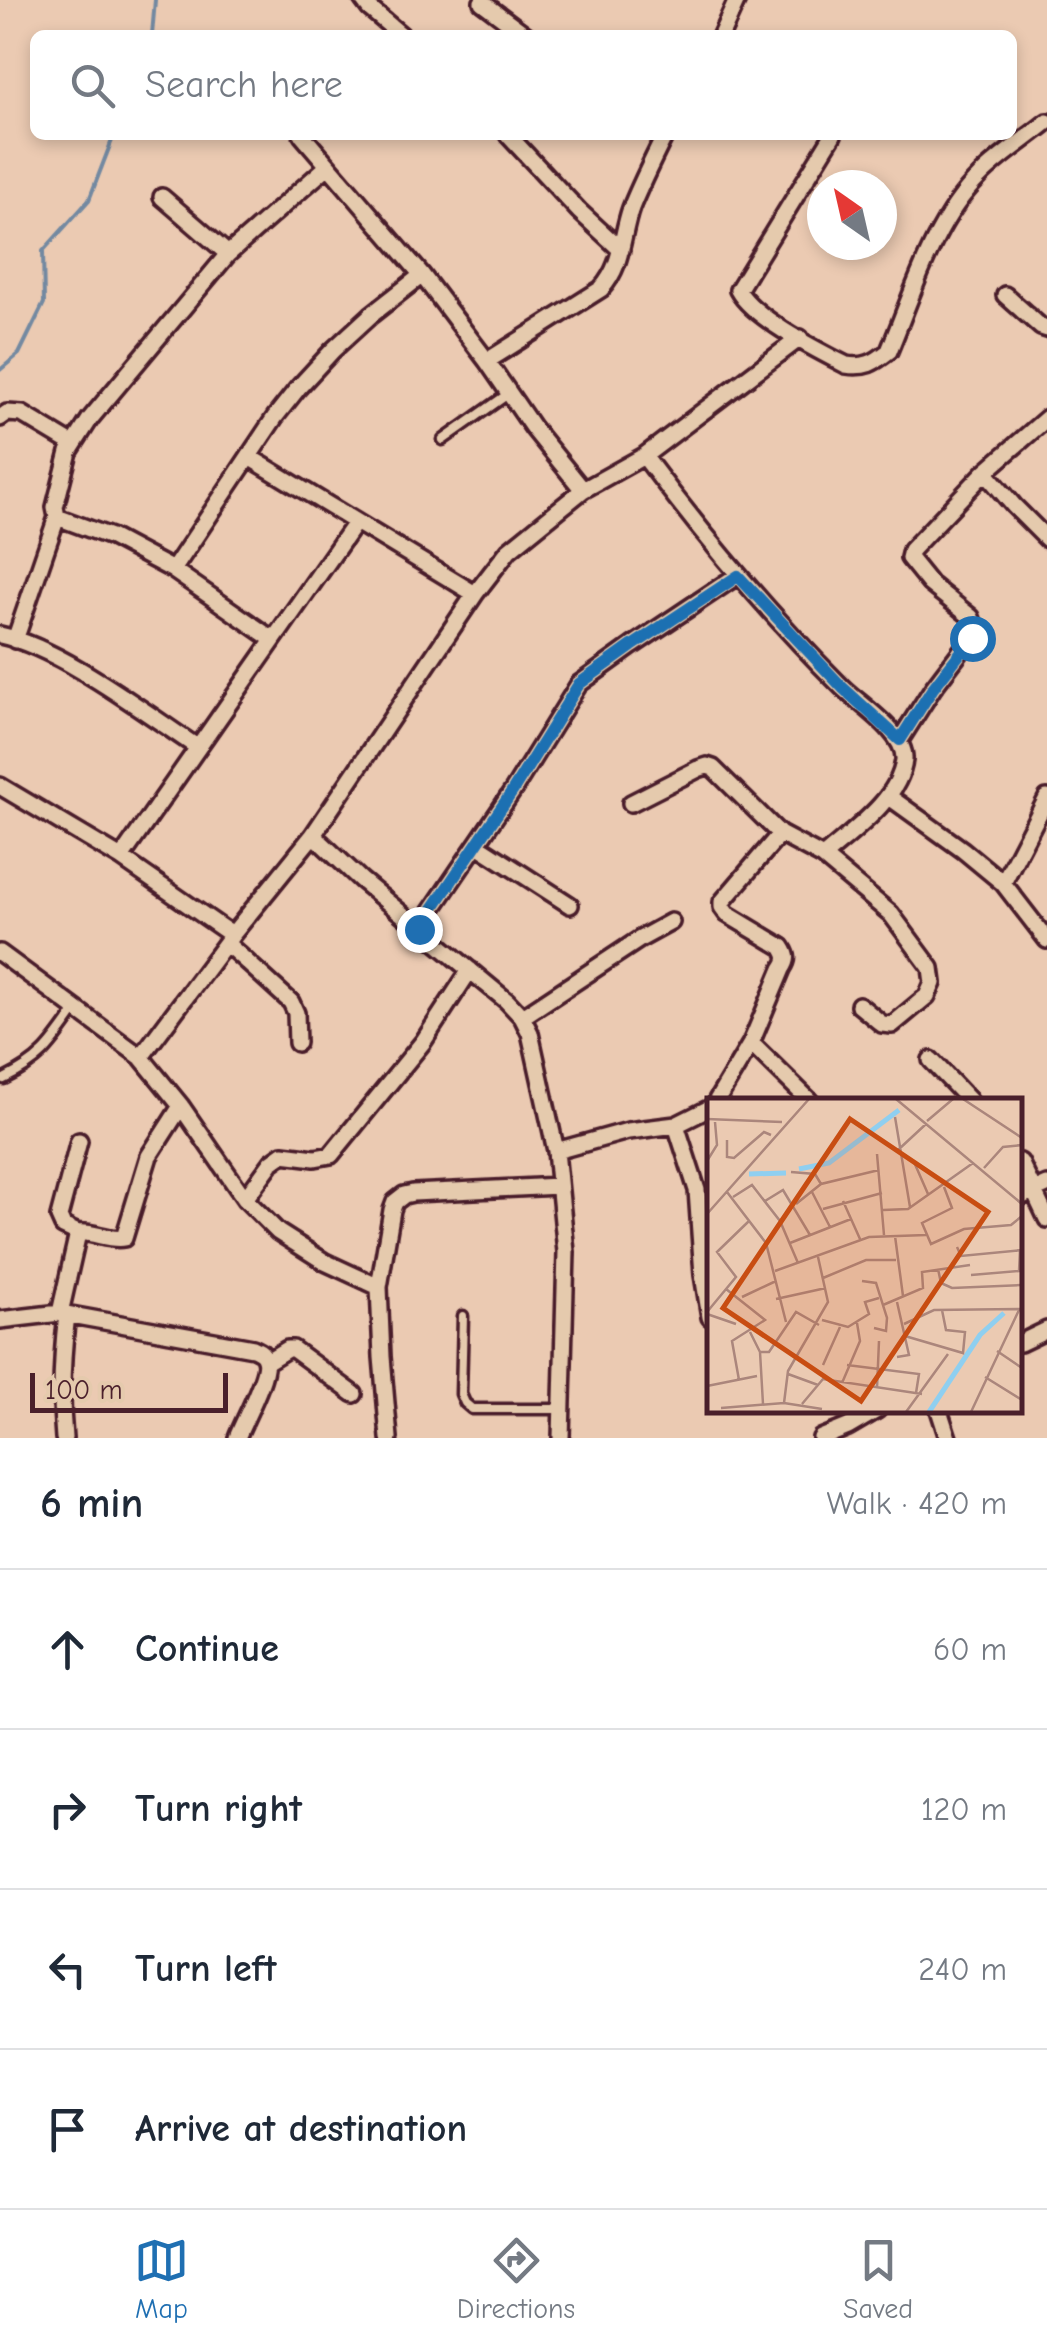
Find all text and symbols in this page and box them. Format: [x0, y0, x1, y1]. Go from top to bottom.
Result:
search box [30, 30, 1017, 140]
icon: search [65, 58, 120, 113]
text: Search here [145, 63, 343, 107]
north arrow [807, 170, 897, 260]
route start [950, 616, 996, 662]
route end [397, 907, 443, 953]
inset map [707, 1098, 1022, 1413]
scale bar [30, 1368, 228, 1412]
text: 100 m [45, 1374, 123, 1406]
text: 6 min [40, 1479, 143, 1528]
text: Walk · 420 m [827, 1485, 1007, 1522]
icon: ahead [40, 1622, 95, 1677]
text: Continue [135, 1627, 279, 1671]
text: 60 m [933, 1631, 1007, 1668]
icon: right [40, 1782, 95, 1837]
text: Turn right [135, 1787, 302, 1831]
text: 120 m [921, 1791, 1007, 1828]
icon: left [40, 1942, 95, 1997]
text: Turn left [135, 1947, 276, 1991]
text: 240 m [918, 1951, 1007, 1988]
icon: arrive [40, 2102, 95, 2157]
text: Arrive at destination [135, 2107, 467, 2151]
tab: Map [134, 2233, 189, 2325]
tab: Directions [457, 2233, 575, 2325]
tab: Saved [843, 2233, 913, 2325]

